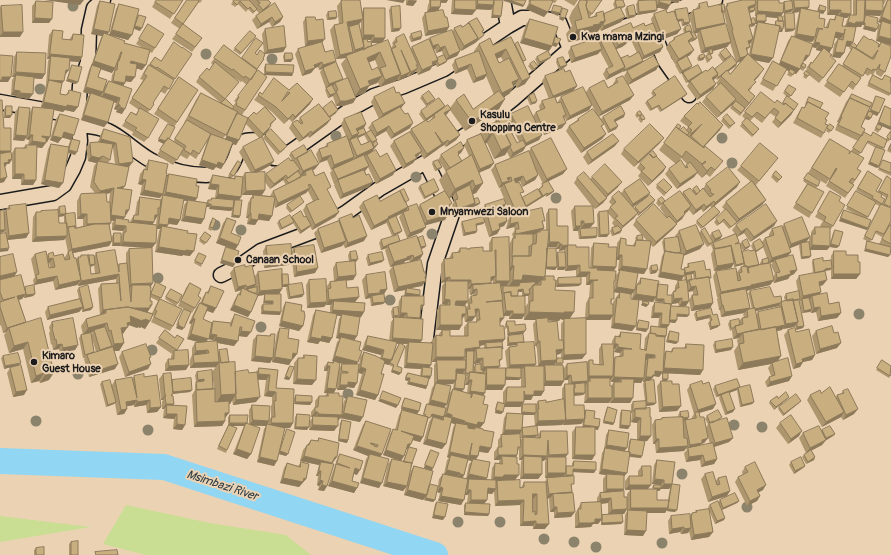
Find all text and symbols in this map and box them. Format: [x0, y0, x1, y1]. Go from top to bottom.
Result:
place label: Kwa mama Mzingi [581, 30, 664, 44]
marker: Kwa mama Mzingi [568, 32, 578, 42]
place label: Kasulu Shopping Centre [480, 108, 556, 134]
marker: Kasulu Shopping Centre [467, 116, 477, 126]
place label: Mnyamwezi Saloon [440, 205, 529, 219]
marker: Mnyamwezi Saloon [427, 207, 437, 217]
place label: Canaan School [246, 253, 314, 267]
marker: Canaan School [233, 255, 243, 265]
place label: Kimaro Guest House [42, 349, 101, 375]
marker: Kimaro Guest House [29, 357, 39, 367]
water label: Msimbazi River [185, 468, 259, 504]

